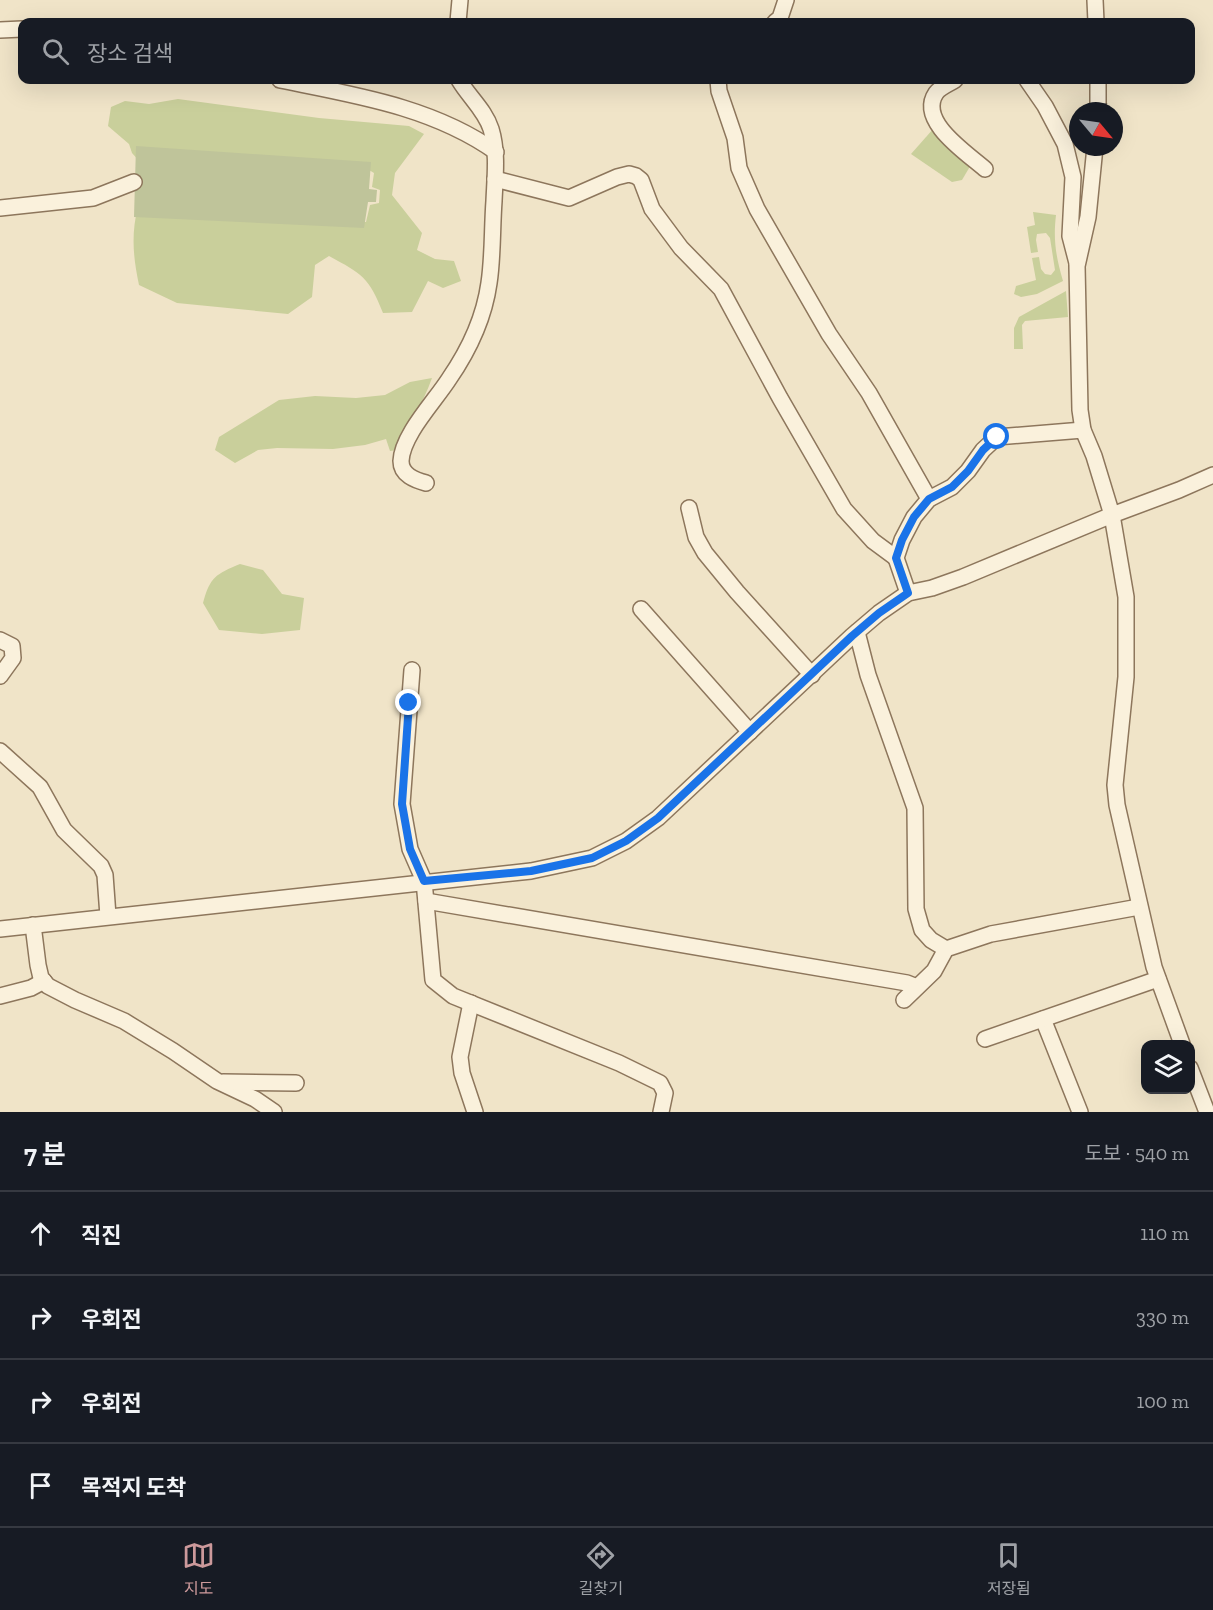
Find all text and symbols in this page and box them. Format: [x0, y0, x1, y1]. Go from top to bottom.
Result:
search box [18, 18, 1195, 84]
icon: search [39, 35, 72, 68]
text: 장소 검색 [87, 40, 173, 67]
north arrow [1069, 102, 1123, 156]
route start [983, 423, 1009, 449]
route end [395, 689, 421, 715]
map controls [1141, 1040, 1195, 1094]
button: layers [1141, 1040, 1195, 1094]
text: 7 분 [24, 1138, 66, 1170]
text: 도보 · 540 m [1084, 1141, 1189, 1165]
icon: ahead [24, 1217, 57, 1250]
text: 110 m [1140, 1221, 1189, 1245]
text: 직진 [81, 1222, 121, 1249]
icon: right [24, 1301, 57, 1334]
text: 330 m [1136, 1305, 1189, 1329]
text: 우회전 [81, 1306, 142, 1333]
icon: right [24, 1385, 57, 1418]
text: 100 m [1136, 1389, 1189, 1413]
text: 우회전 [81, 1390, 142, 1417]
icon: arrive [24, 1469, 57, 1502]
text: 목적지 도착 [81, 1474, 186, 1501]
tab: 지도 [182, 1539, 215, 1599]
tab: 길찾기 [579, 1539, 623, 1599]
tab: 저장됨 [987, 1539, 1031, 1599]

